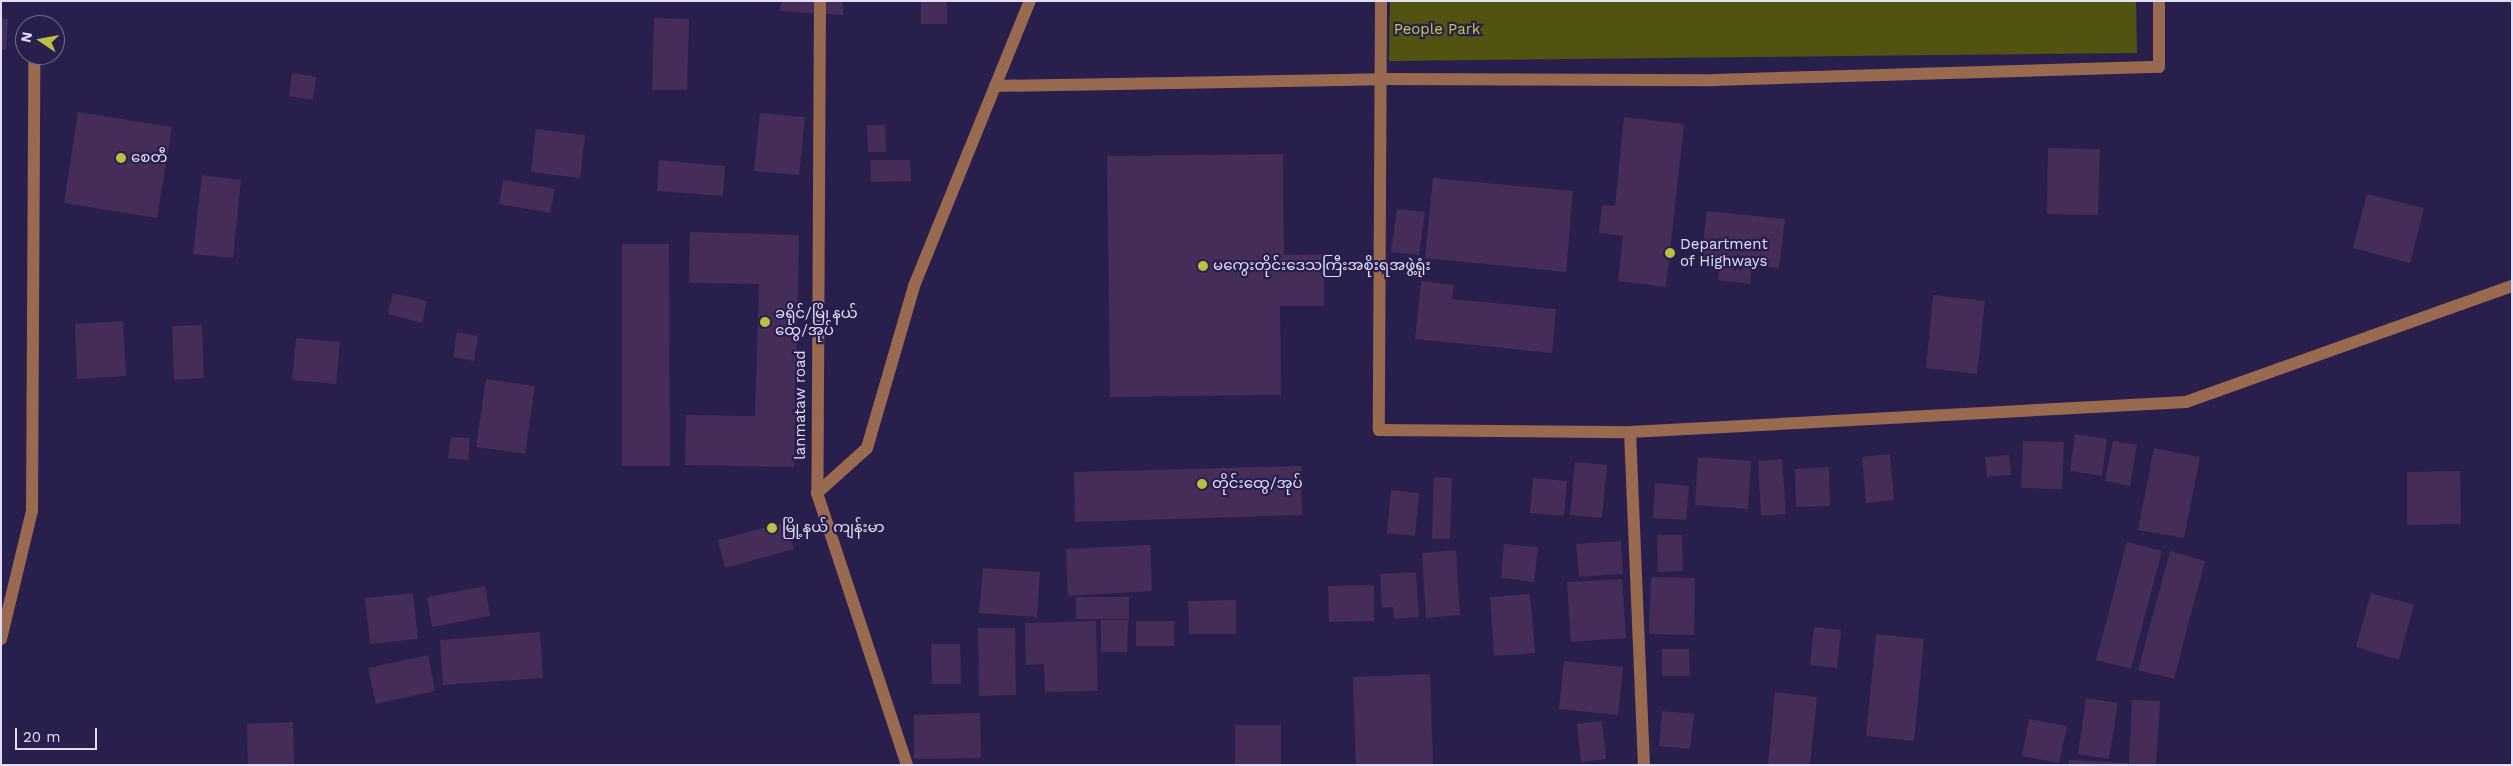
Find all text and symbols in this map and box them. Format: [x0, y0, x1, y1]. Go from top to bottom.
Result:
north arrow [15, 15, 65, 65]
park label: People Park [1394, 21, 1480, 39]
text: N [17, 30, 35, 44]
place label: စေတီ [131, 149, 167, 167]
marker: စေတီ [115, 152, 127, 164]
place label: Department of Highways [1680, 235, 1768, 270]
marker: Department of Highways [1664, 247, 1676, 259]
place label: မကွေးတိုင်းဒေသကြီးအစိုးရအဖွဲ့ရုံး [1213, 257, 1431, 275]
marker: မကွေးတိုင်းဒေသကြီးအစိုးရအဖွဲ့ရုံး [1197, 260, 1209, 272]
place label: ခရိုင်/မြို့နယ် ထွေ/အုပ် [775, 304, 858, 339]
marker: ခရိုင်/မြို့နယ် ထွေ/အုပ် [759, 316, 771, 328]
street label: lanmataw road [792, 350, 810, 460]
place label: တိုင်းထွေ/အုပ် [1212, 475, 1303, 493]
marker: တိုင်းထွေ/အုပ် [1196, 478, 1208, 490]
place label: မြို့နယ် ကျန်းမာ [782, 519, 885, 537]
marker: မြို့နယ် ကျန်းမာ [766, 522, 778, 534]
scale bar [18, 718, 100, 750]
text: 20 m [23, 728, 61, 746]

